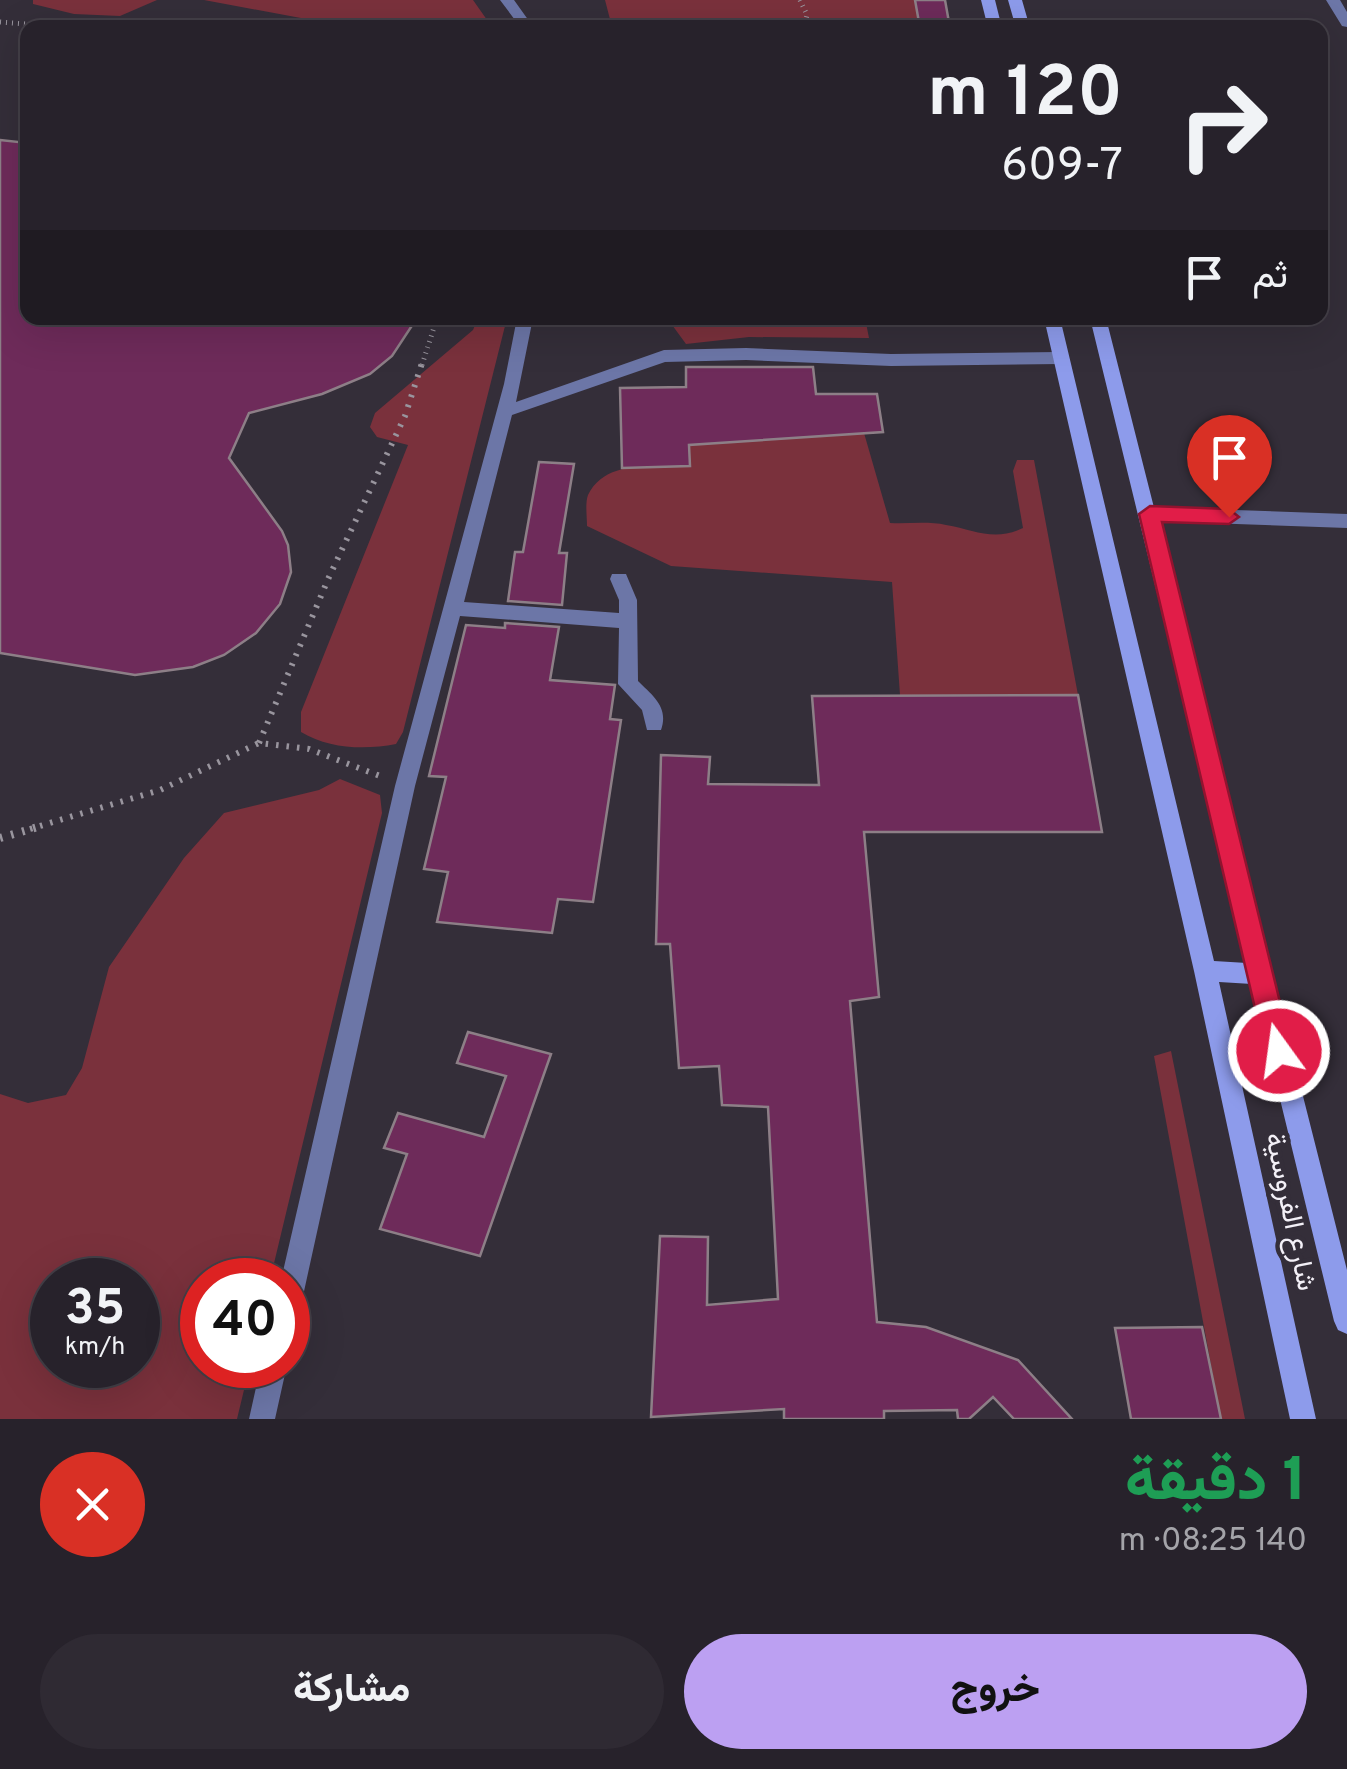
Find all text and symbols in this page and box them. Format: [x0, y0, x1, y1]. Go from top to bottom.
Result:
text: 120 m [927, 52, 1123, 141]
icon: right [1158, 60, 1288, 190]
text: 609-7 [1001, 139, 1123, 196]
icon: arrive [1177, 250, 1232, 305]
text: ثم [1252, 253, 1288, 302]
pin [1187, 415, 1272, 518]
icon: arrive [1202, 430, 1257, 485]
position arrow [1227, 999, 1331, 1103]
street label: شارع الفروسية [1255, 1130, 1323, 1294]
speed limit sign: 40 [180, 1258, 310, 1388]
text: 35 [65, 1279, 125, 1342]
text: km/h [65, 1332, 125, 1364]
text: 1 دقيقة [1125, 1446, 1307, 1522]
button: close [40, 1452, 145, 1557]
text: 140 m · 08:25 [1119, 1522, 1307, 1562]
button: مشاركة [40, 1634, 664, 1749]
button: خروج [684, 1634, 1307, 1749]

